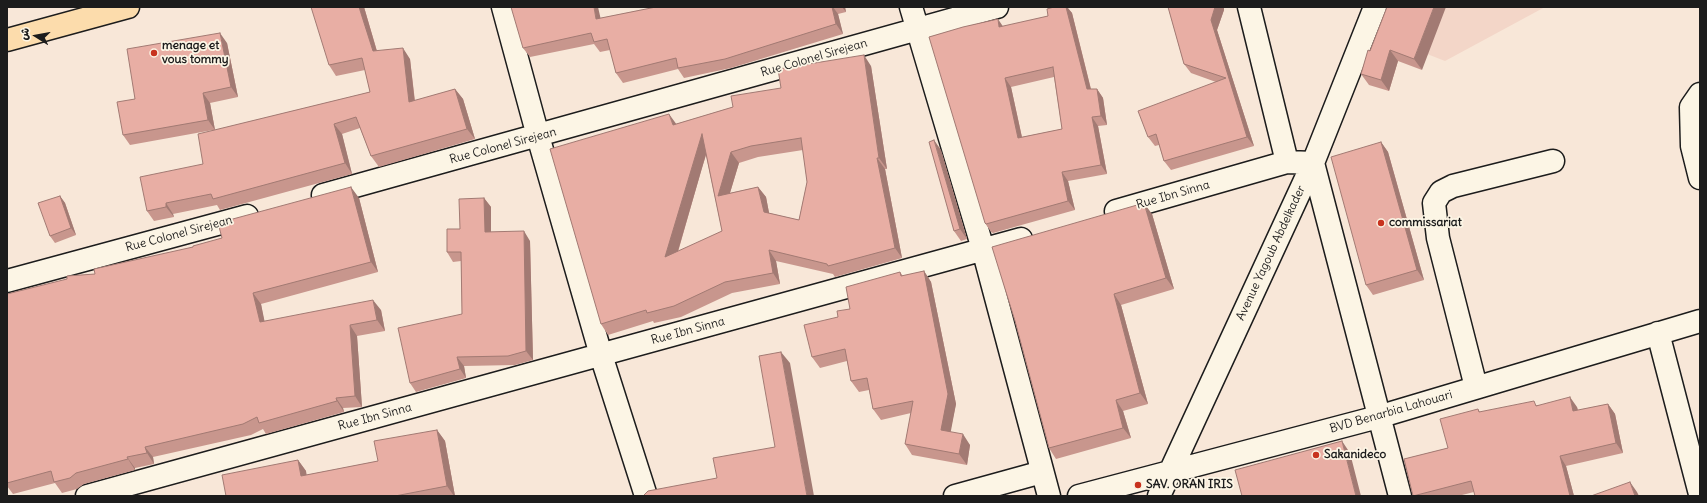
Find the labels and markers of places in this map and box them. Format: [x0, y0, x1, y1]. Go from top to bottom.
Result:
place label: menage et vous tommy [162, 39, 228, 67]
marker: menage et vous tommy [149, 48, 159, 58]
place label: commissariat [1389, 216, 1462, 230]
marker: commissariat [1376, 218, 1386, 228]
place label: Sakanideco [1324, 448, 1386, 462]
marker: Sakanideco [1311, 450, 1321, 460]
place label: SAV. ORAN IRIS [1146, 478, 1233, 492]
marker: SAV. ORAN IRIS [1133, 480, 1143, 490]

